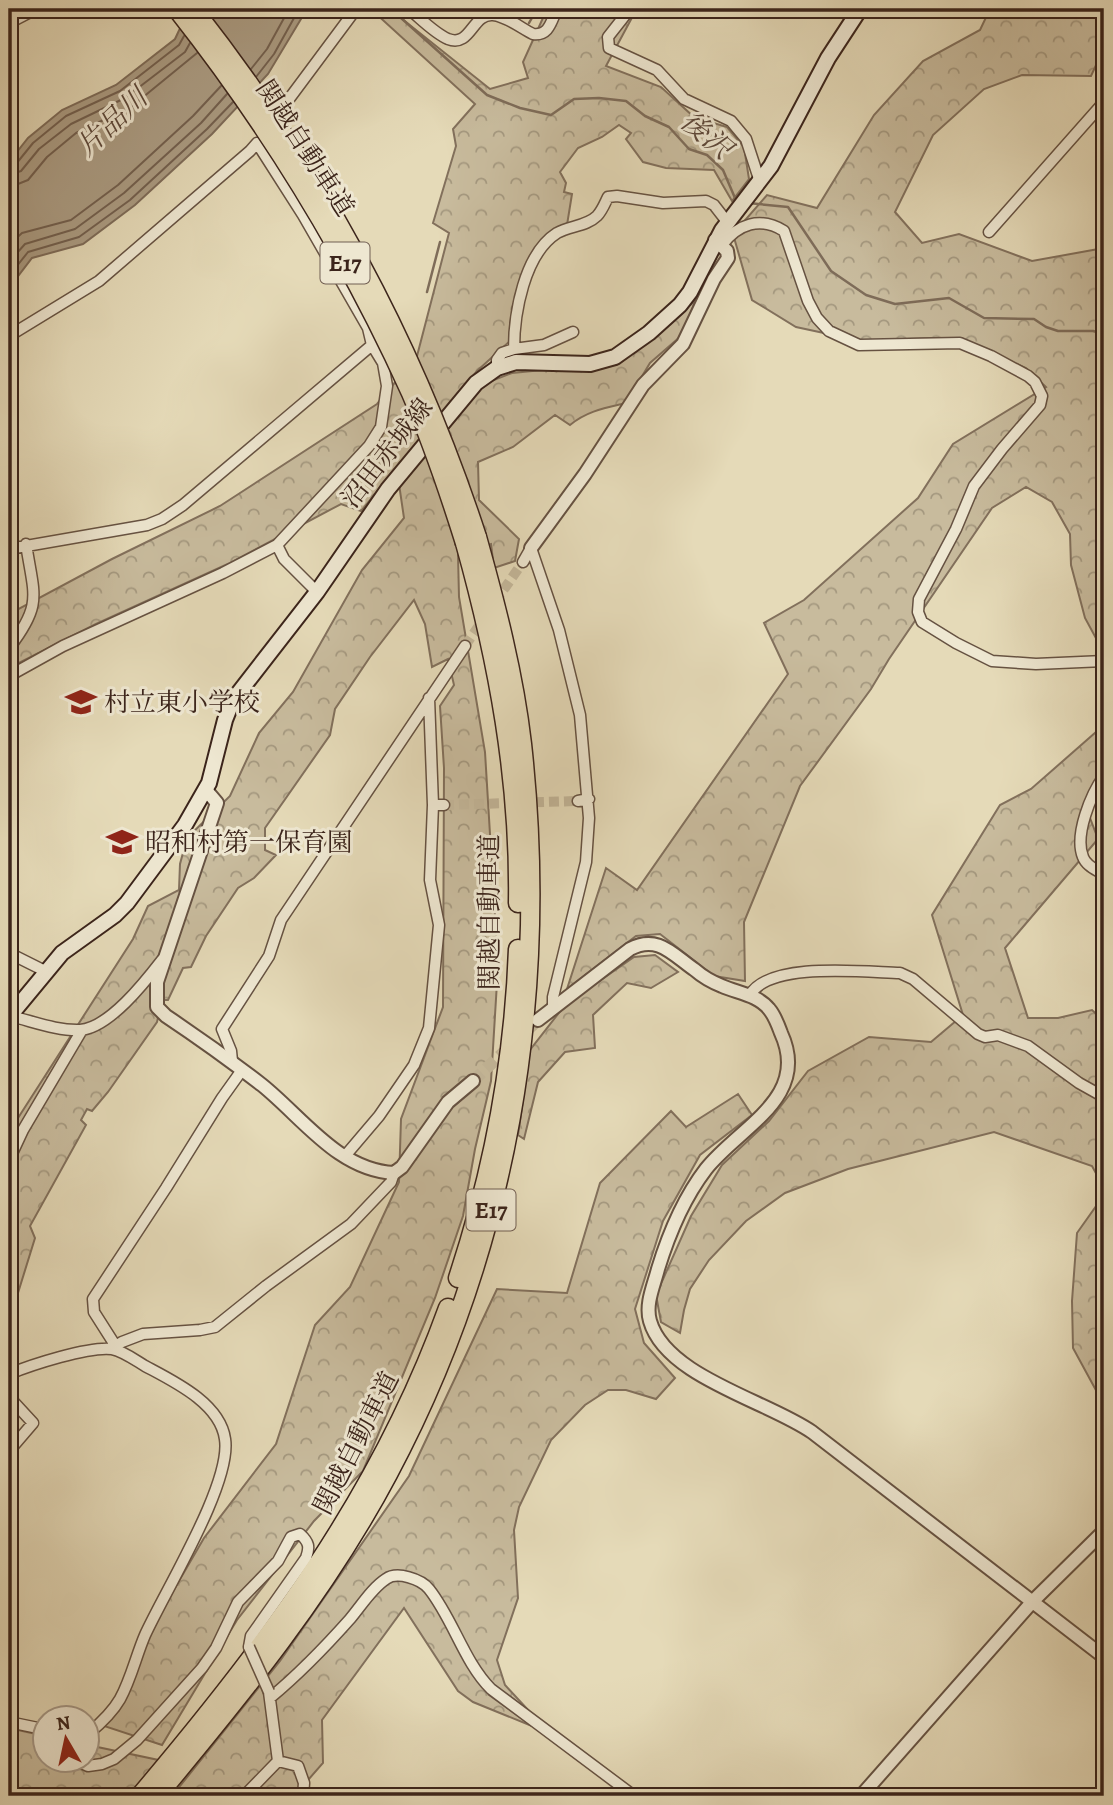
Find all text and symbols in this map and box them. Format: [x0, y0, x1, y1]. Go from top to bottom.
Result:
street label: 関越自動車道 [248, 73, 362, 223]
water label: 片品川 [68, 77, 158, 165]
water label: 後沢 [672, 102, 742, 169]
road number: E17 [320, 242, 370, 284]
street label: 沼田赤城線 [333, 391, 441, 515]
school or university icon: 村立東小学校 [64, 685, 98, 719]
place label: 村立東小学校 [104, 685, 260, 720]
school or university icon: 昭和村第一保育園 [105, 825, 139, 859]
place label: 昭和村第一保育園 [145, 825, 353, 860]
street label: 関越自動車道 [472, 834, 507, 990]
road number: E17 [466, 1190, 516, 1230]
street label: 関越自動車道 [305, 1366, 407, 1520]
north arrow [32, 1703, 102, 1773]
text: N [55, 1709, 73, 1737]

